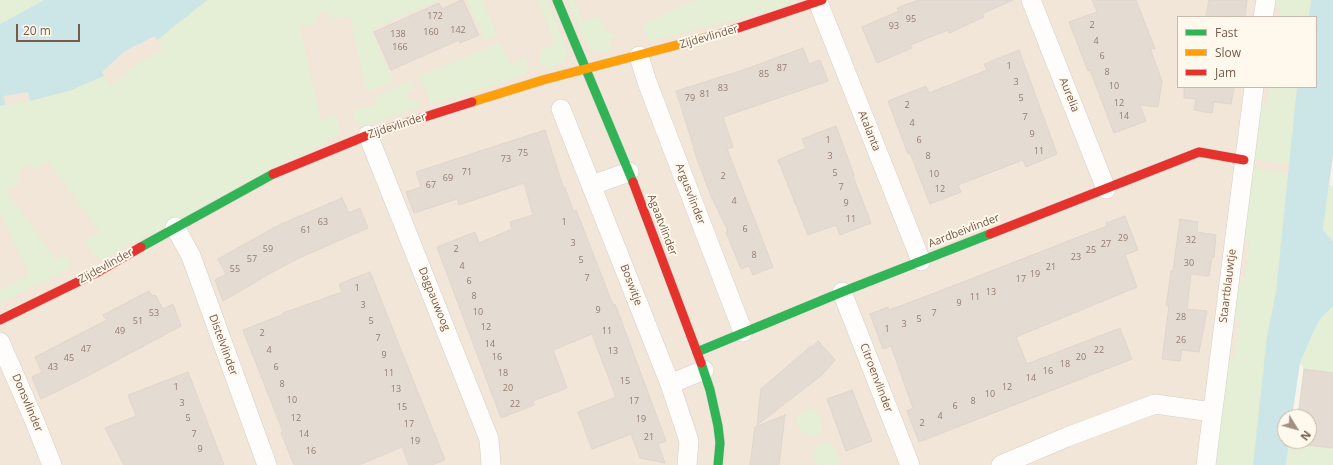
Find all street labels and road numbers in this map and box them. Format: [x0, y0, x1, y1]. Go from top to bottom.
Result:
street label: Zijdevlinder [678, 22, 740, 52]
street label: Aurelia [1056, 76, 1082, 114]
street label: Atalanta [855, 109, 883, 153]
street label: Zijdevlinder [366, 110, 428, 142]
street label: Argusvlinder [672, 161, 708, 227]
street label: Agaatvlinder [644, 193, 680, 257]
street label: Aardbeivlinder [927, 211, 1001, 251]
street label: Zijdevlinder [77, 246, 135, 286]
street label: Staartblauwtje [1217, 248, 1239, 324]
street label: Boswitje [617, 262, 645, 308]
street label: Dagpauwoog [415, 265, 453, 333]
street label: Distelvlinder [206, 313, 240, 377]
street label: Citroenvlinder [857, 342, 895, 414]
street label: Donsvlinder [9, 372, 45, 434]

